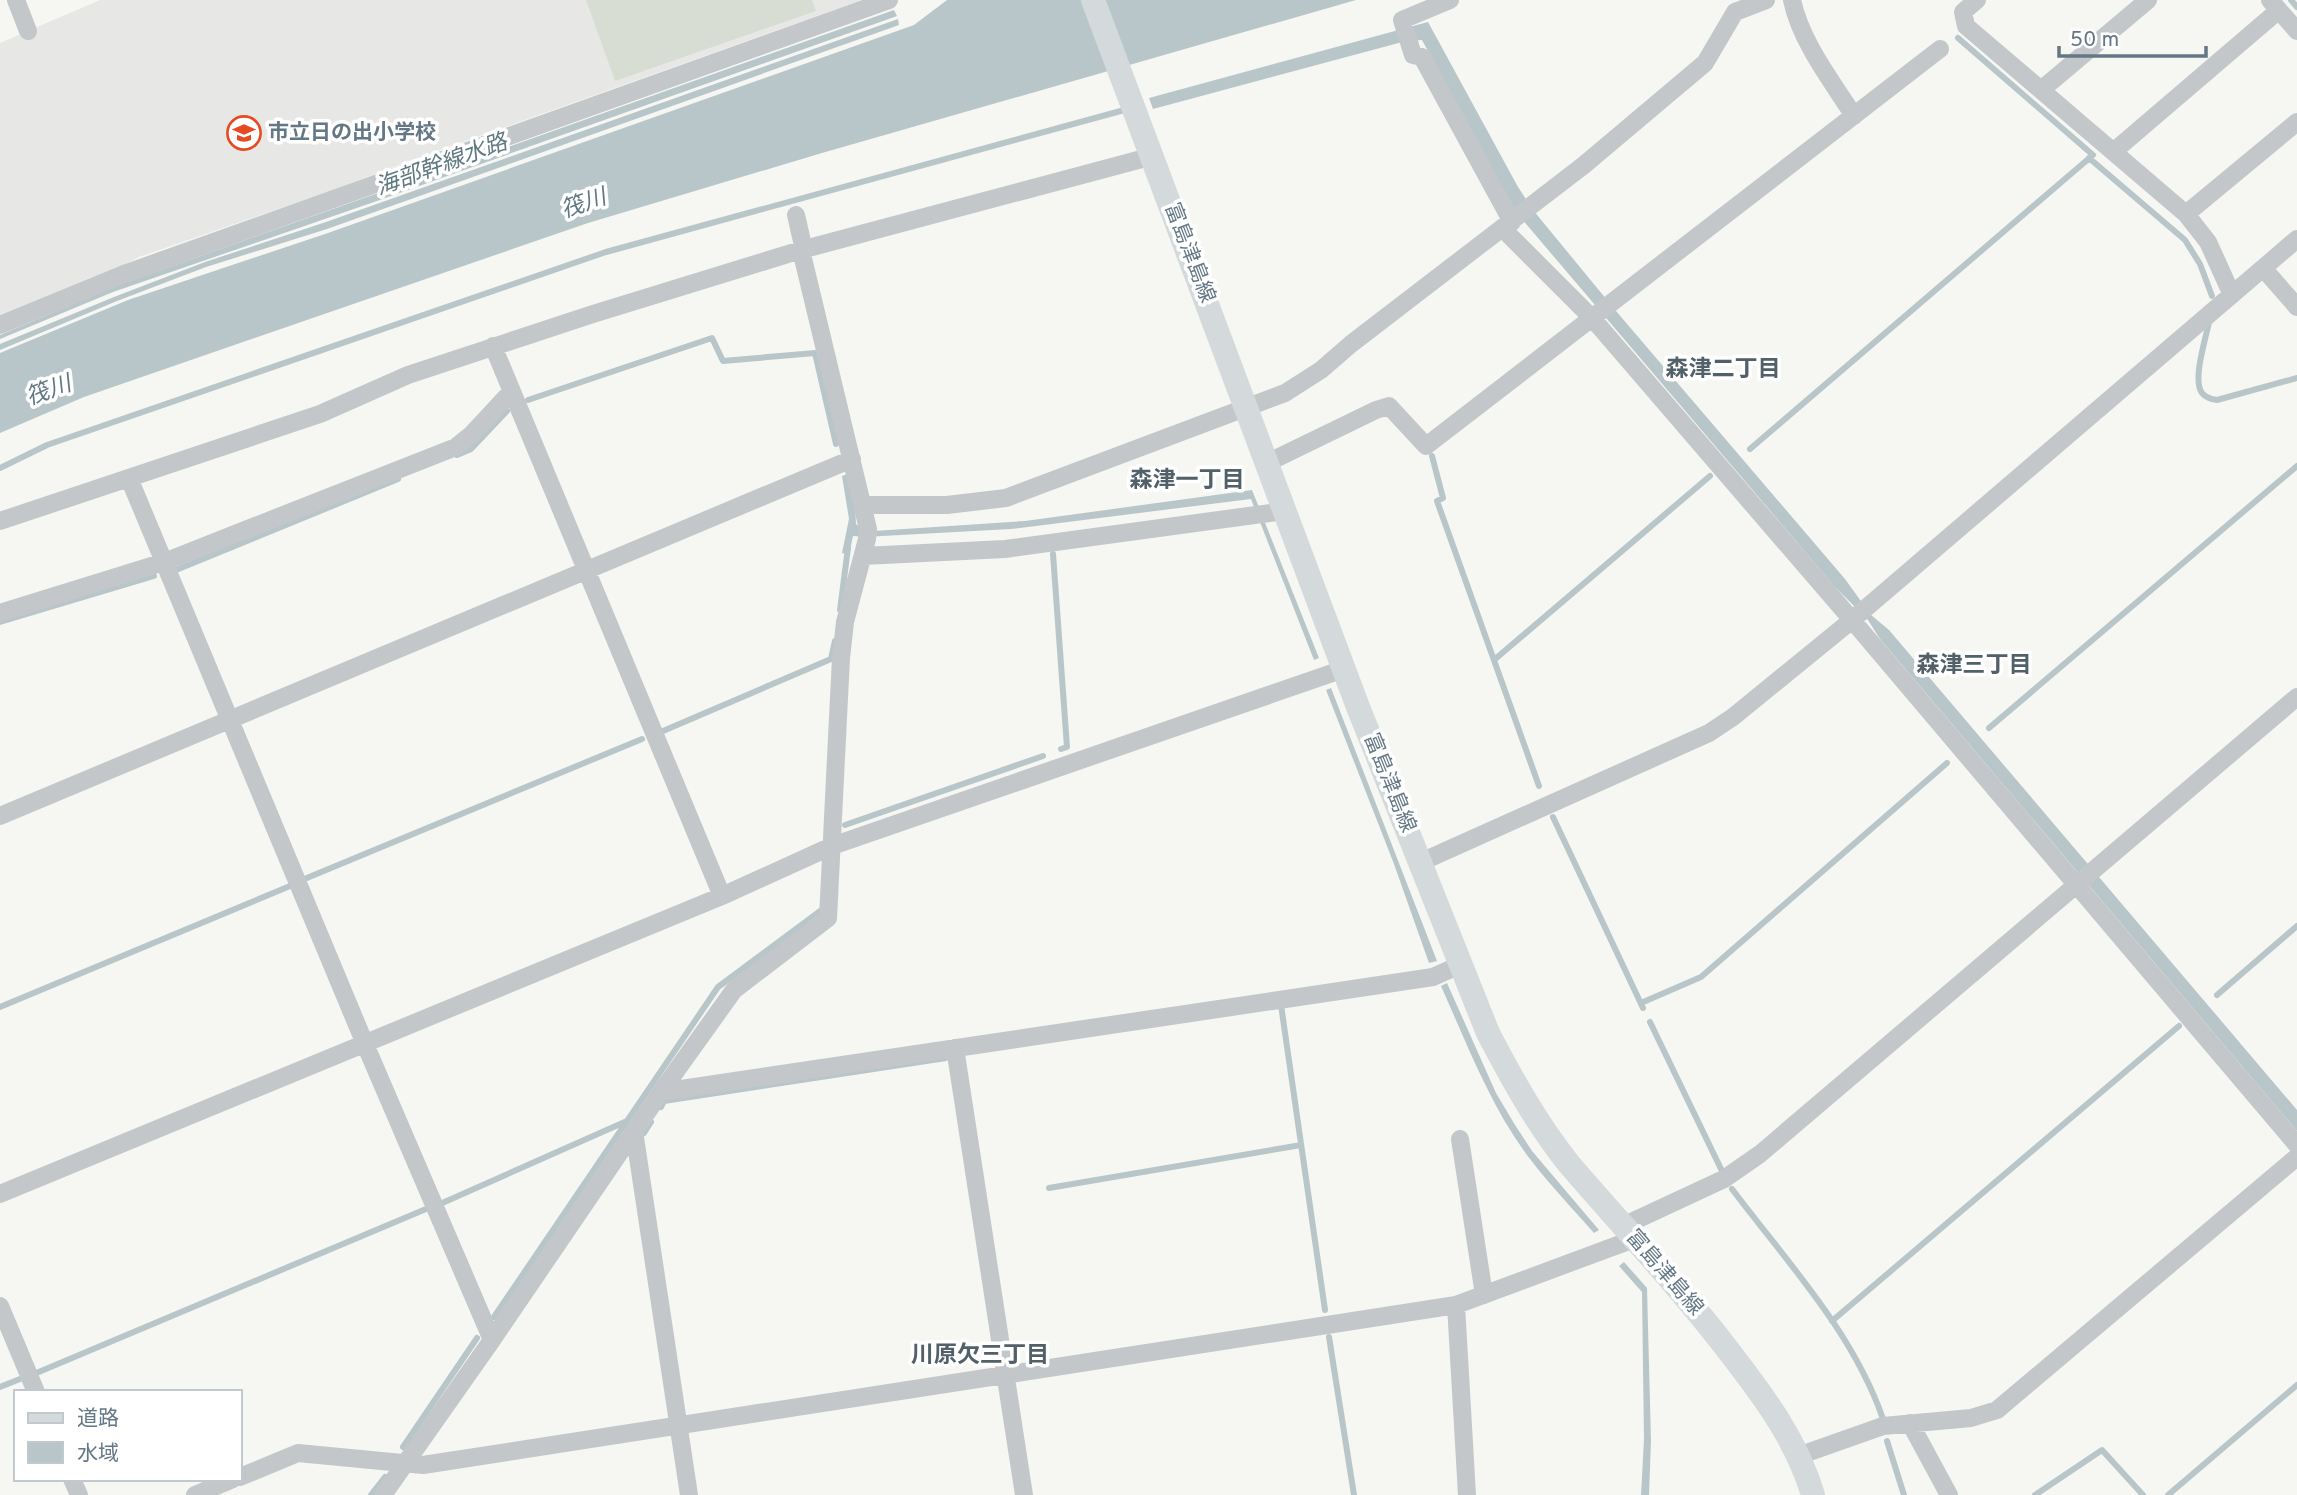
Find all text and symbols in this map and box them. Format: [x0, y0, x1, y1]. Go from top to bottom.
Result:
scale bar [2059, 14, 2206, 58]
text: 50 m [2070, 27, 2119, 54]
school or university icon: 市立日の出小学校 [225, 114, 263, 152]
place label: 市立日の出小学校 [268, 120, 436, 147]
water label: 海部幹線水路 [372, 128, 514, 203]
water label: 筏川 [558, 183, 613, 226]
street label: 富島津島線 [1158, 199, 1220, 307]
district label: 森津二丁目 [1666, 356, 1781, 385]
water label: 筏川 [22, 369, 78, 413]
district label: 森津一丁目 [1130, 467, 1245, 496]
district label: 森津三丁目 [1917, 652, 2032, 681]
street label: 富島津島線 [1357, 729, 1421, 837]
street label: 富島津島線 [1619, 1225, 1709, 1321]
district label: 川原欠三丁目 [911, 1342, 1049, 1371]
legend [14, 1390, 242, 1481]
text: 道路 [77, 1406, 119, 1433]
text: 水域 [77, 1441, 119, 1468]

